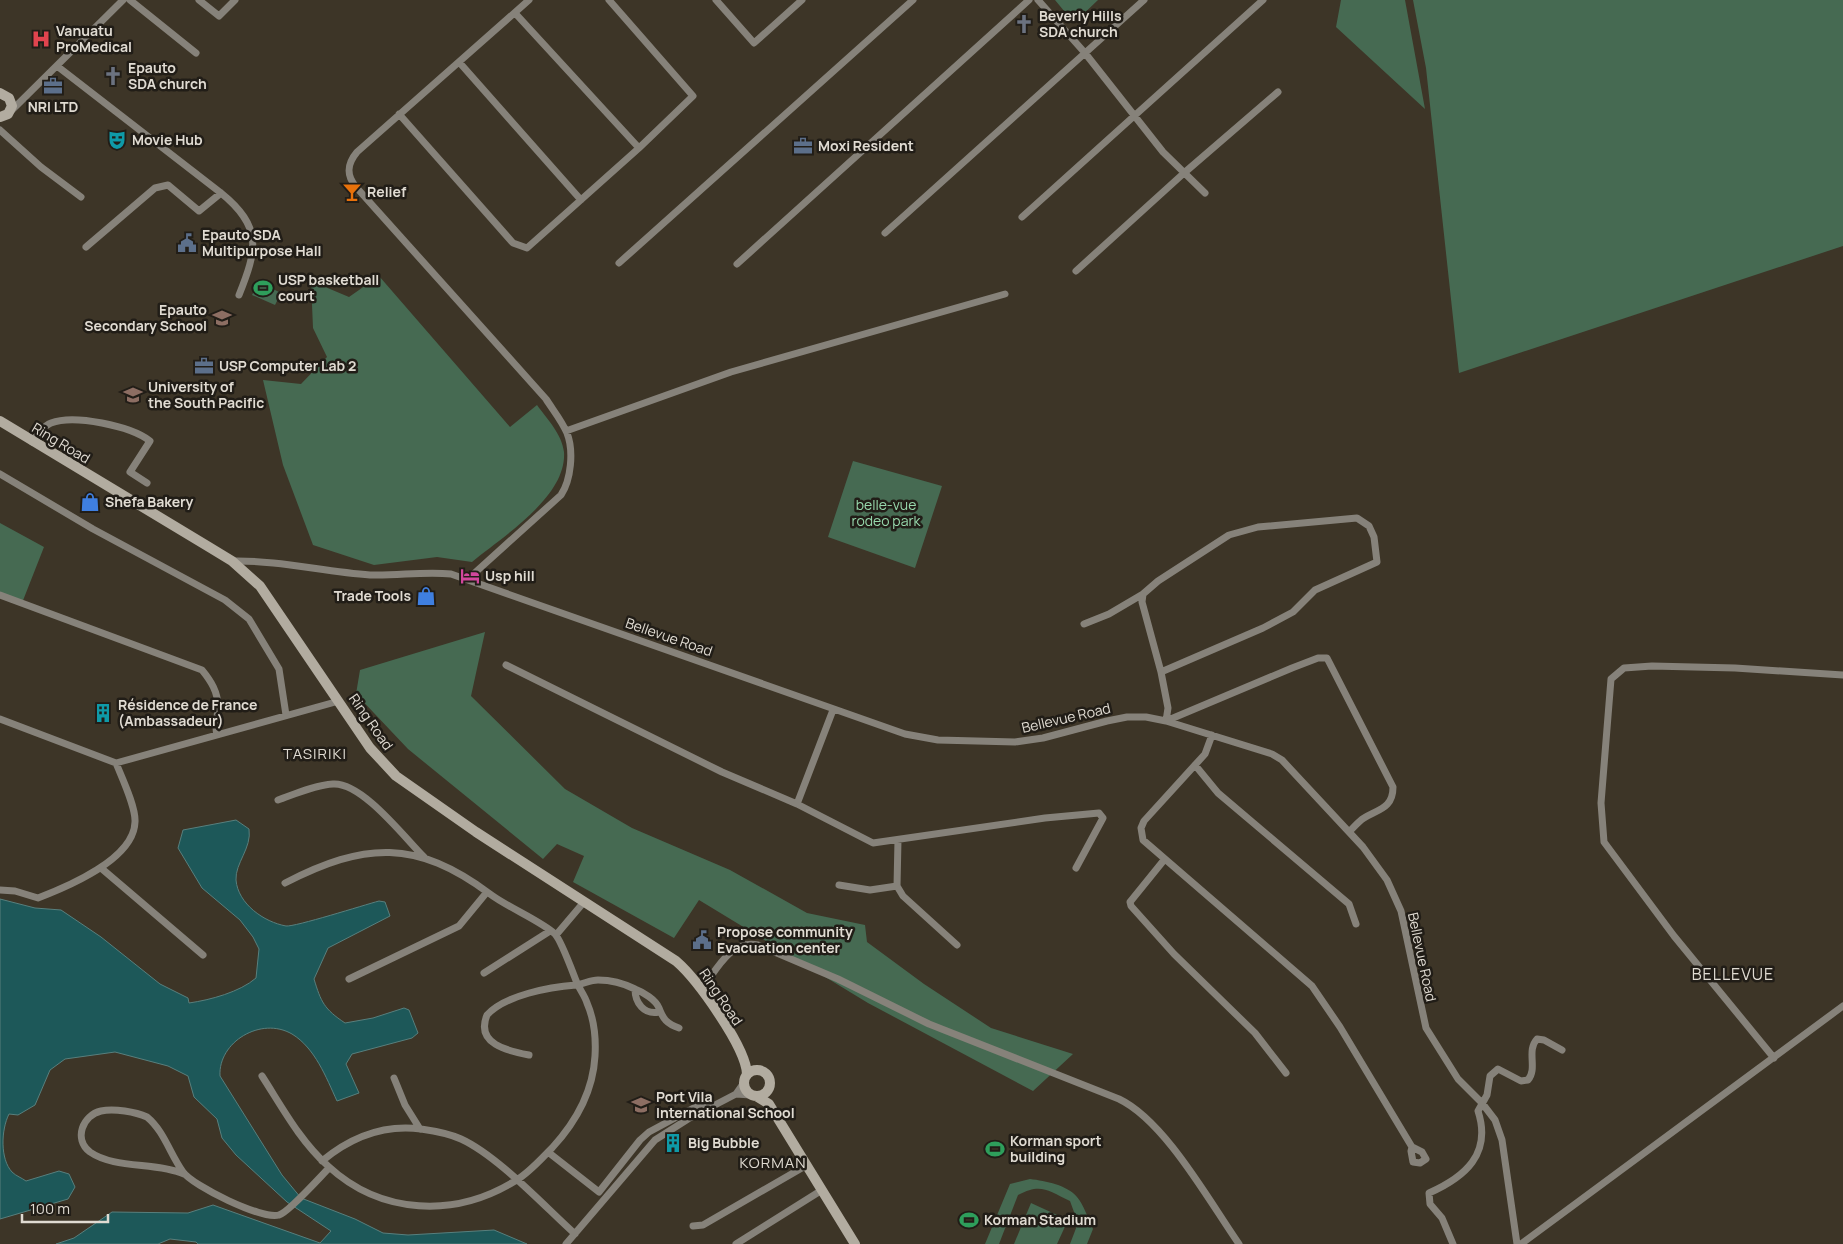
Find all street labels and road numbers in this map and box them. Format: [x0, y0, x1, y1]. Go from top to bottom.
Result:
street label: Ring Road [29, 418, 94, 467]
street label: Bellevue Road [623, 613, 715, 660]
street label: Ring Road [345, 690, 398, 754]
street label: Bellevue Road [1020, 698, 1112, 737]
street label: Bellevue Road [1404, 911, 1441, 1003]
street label: Ring Road [695, 965, 747, 1029]

